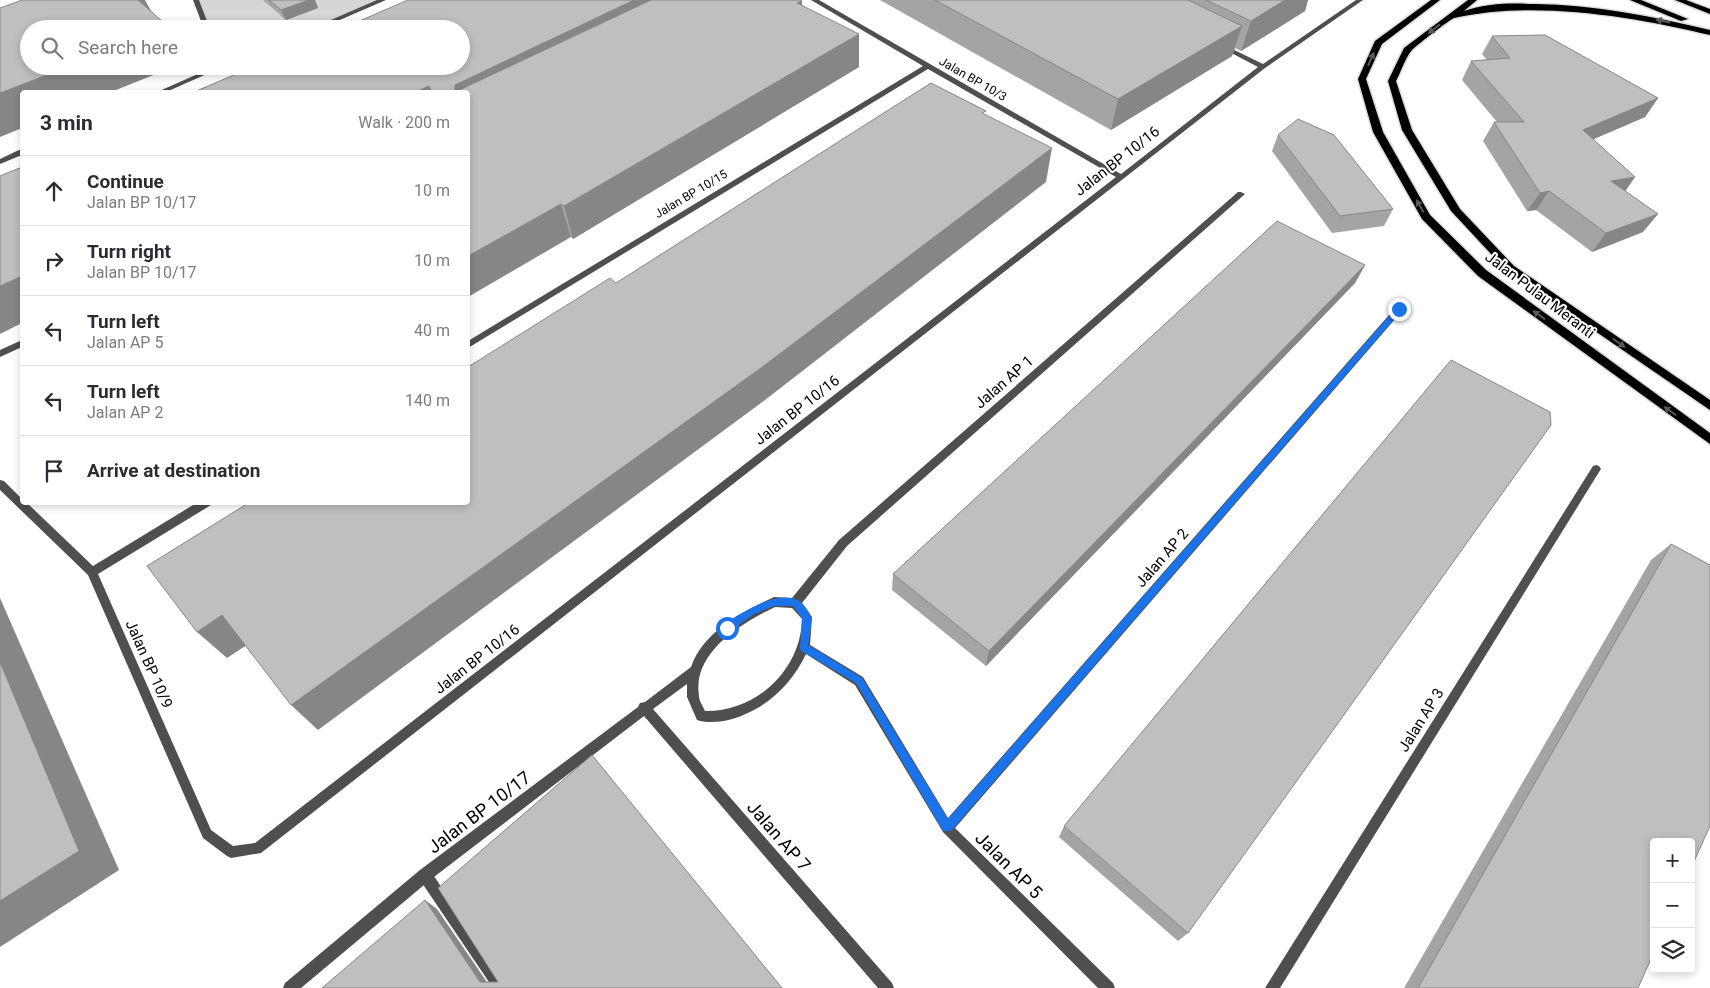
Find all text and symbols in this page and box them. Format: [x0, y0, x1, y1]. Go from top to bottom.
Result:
one-way arrow [1655, 17, 1670, 25]
search box [20, 20, 470, 75]
one-way arrow [1427, 24, 1440, 35]
icon: search [38, 34, 66, 62]
text: Search here [78, 36, 178, 59]
one-way arrow [1367, 52, 1375, 66]
street label: Jalan BP 10/3 [937, 54, 1009, 104]
text: 3 min [40, 111, 93, 135]
text: Walk · 200 m [358, 113, 450, 132]
street label: Jalan BP 10/16 [1071, 122, 1163, 200]
street label: Jalan BP 10/15 [652, 167, 730, 221]
text: Continue [87, 170, 164, 193]
icon: ahead [40, 177, 68, 205]
text: 10 m [414, 181, 450, 200]
text: Jalan BP 10/17 [87, 193, 197, 212]
one-way arrow [1416, 199, 1424, 213]
text: Turn right [87, 240, 171, 263]
icon: right [40, 247, 68, 275]
street label: Jalan Pulau Meranti [1482, 248, 1598, 342]
text: 10 m [414, 251, 450, 270]
text: Jalan BP 10/17 [87, 263, 197, 282]
route end [1388, 298, 1411, 321]
text: Turn left [87, 310, 160, 333]
one-way arrow [1532, 310, 1546, 320]
icon: left [40, 317, 68, 345]
text: 40 m [414, 321, 450, 340]
text: Jalan AP 5 [87, 333, 163, 352]
one-way arrow [1613, 338, 1626, 348]
street label: Jalan AP 1 [971, 352, 1037, 412]
street label: Jalan BP 10/16 [751, 371, 843, 449]
text: Turn left [87, 380, 160, 403]
icon: left [40, 387, 68, 415]
text: 140 m [405, 391, 450, 410]
text: Jalan AP 2 [87, 403, 163, 422]
one-way arrow [1663, 406, 1677, 416]
icon: arrive [40, 457, 68, 485]
text: Arrive at destination [87, 459, 260, 482]
street label: Jalan AP 2 [1132, 525, 1192, 591]
street label: Jalan BP 10/9 [122, 617, 176, 711]
route start [716, 617, 739, 640]
street label: Jalan BP 10/16 [431, 620, 523, 698]
street label: Jalan AP 3 [1394, 685, 1448, 755]
street label: Jalan BP 10/17 [423, 767, 535, 857]
street label: Jalan AP 7 [743, 797, 815, 875]
street label: Jalan AP 5 [971, 827, 1047, 903]
map controls [1650, 838, 1695, 973]
button: + [1650, 838, 1695, 883]
button: − [1650, 883, 1695, 928]
button: layers [1650, 928, 1695, 973]

